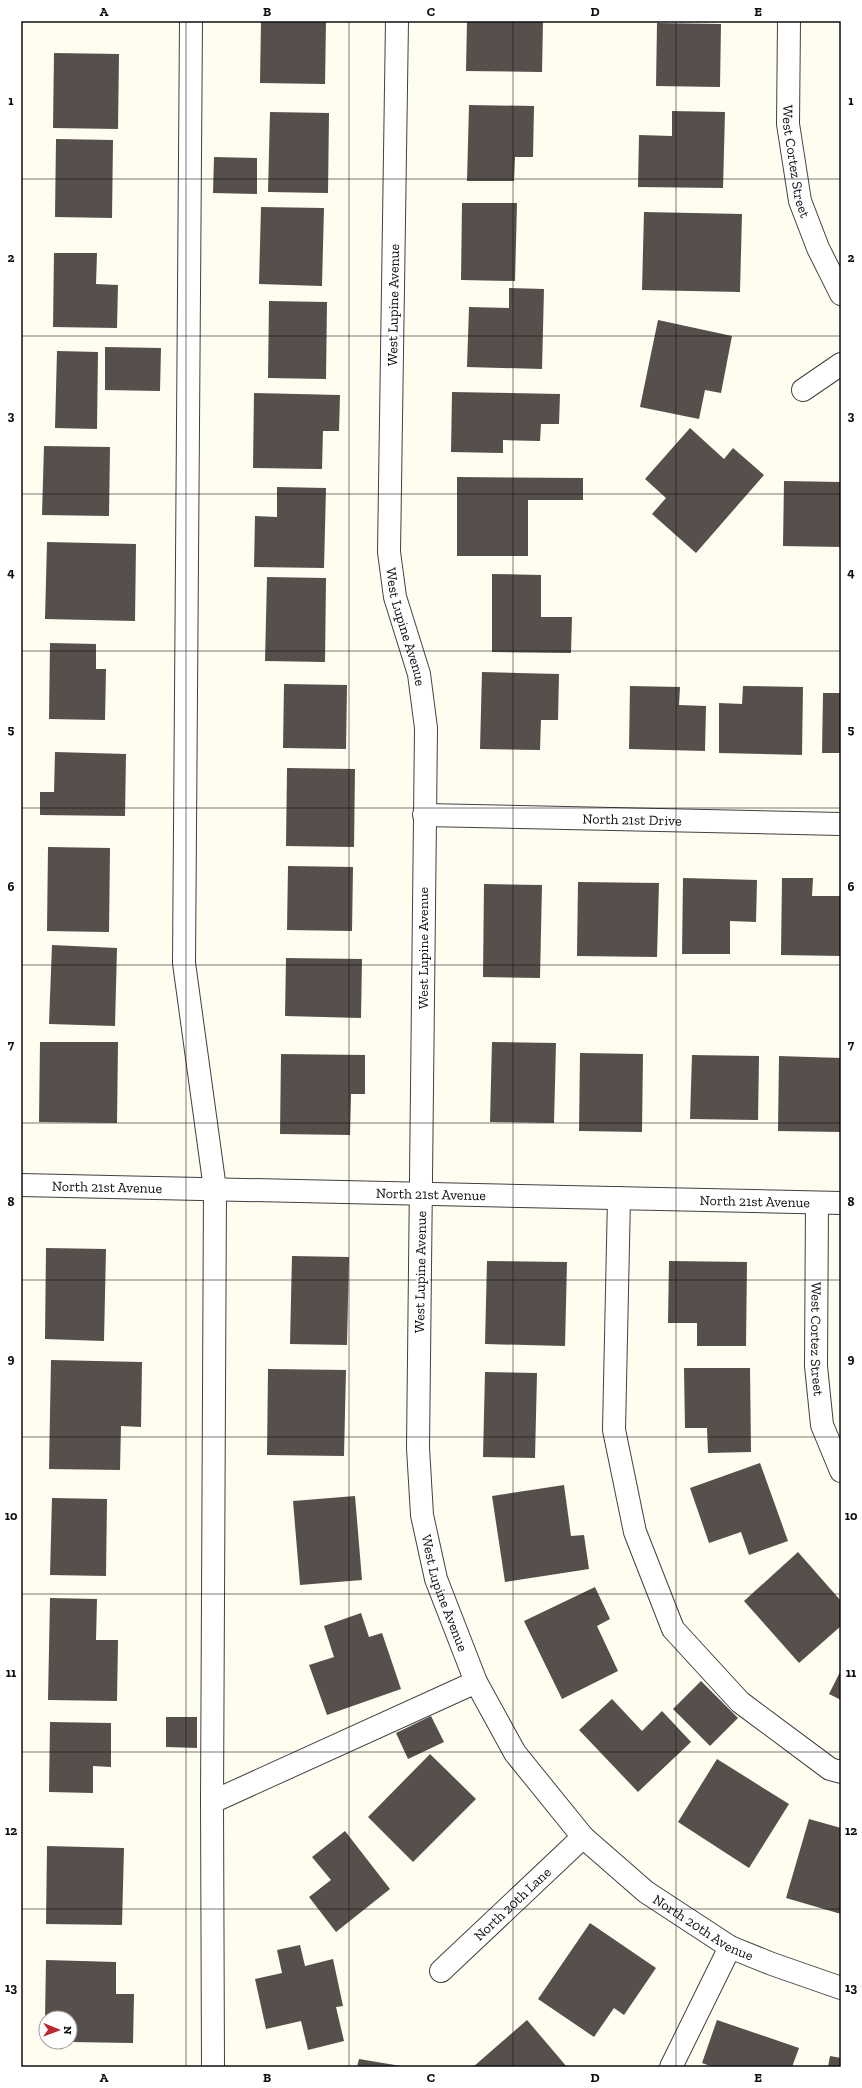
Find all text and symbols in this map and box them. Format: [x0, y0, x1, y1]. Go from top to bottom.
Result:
text: A [100, 4, 109, 19]
text: B [263, 4, 271, 19]
text: C [427, 4, 435, 19]
text: D [590, 4, 600, 19]
text: E [754, 4, 762, 19]
text: 1 [8, 93, 14, 108]
text: 1 [848, 93, 854, 108]
street label: West Cortez Street [779, 105, 814, 221]
street label: West Lupine Avenue [384, 243, 403, 366]
text: 2 [8, 250, 15, 265]
text: 2 [848, 250, 855, 265]
text: 3 [8, 408, 15, 423]
text: 3 [848, 408, 855, 423]
text: 4 [7, 565, 15, 580]
text: 4 [847, 565, 855, 580]
street label: West Lupine Avenue [382, 567, 429, 688]
text: 5 [8, 722, 15, 737]
text: 5 [848, 722, 855, 737]
street label: North 21st Drive [582, 810, 682, 830]
text: 6 [8, 879, 15, 894]
text: 6 [848, 879, 855, 894]
street label: West Lupine Avenue [415, 886, 432, 1009]
text: 7 [8, 1037, 15, 1052]
text: 7 [848, 1037, 855, 1052]
street label: North 21st Avenue [52, 1178, 163, 1197]
street label: North 21st Avenue [376, 1185, 487, 1204]
street label: North 21st Avenue [699, 1192, 811, 1211]
text: 8 [7, 1194, 15, 1209]
text: 8 [847, 1194, 855, 1209]
street label: West Lupine Avenue [411, 1210, 430, 1333]
street label: West Cortez Street [807, 1282, 827, 1398]
text: 9 [8, 1351, 15, 1366]
text: 9 [848, 1351, 855, 1366]
text: 10 [5, 1508, 18, 1523]
text: 10 [845, 1508, 858, 1523]
street label: West Lupine Avenue [418, 1533, 471, 1654]
text: 11 [6, 1665, 17, 1680]
text: 11 [846, 1665, 857, 1680]
text: 12 [5, 1823, 17, 1838]
text: 12 [845, 1823, 857, 1838]
street label: North 20th Lane [471, 1863, 555, 1944]
street label: North 20th Avenue [650, 1891, 756, 1965]
text: 13 [5, 1980, 17, 1995]
text: 13 [845, 1980, 857, 1995]
north arrow [38, 2010, 78, 2050]
text: N [61, 2026, 74, 2035]
text: A [100, 2070, 109, 2085]
text: B [263, 2070, 271, 2085]
text: C [427, 2070, 435, 2085]
text: D [590, 2070, 600, 2085]
text: E [754, 2070, 762, 2085]

